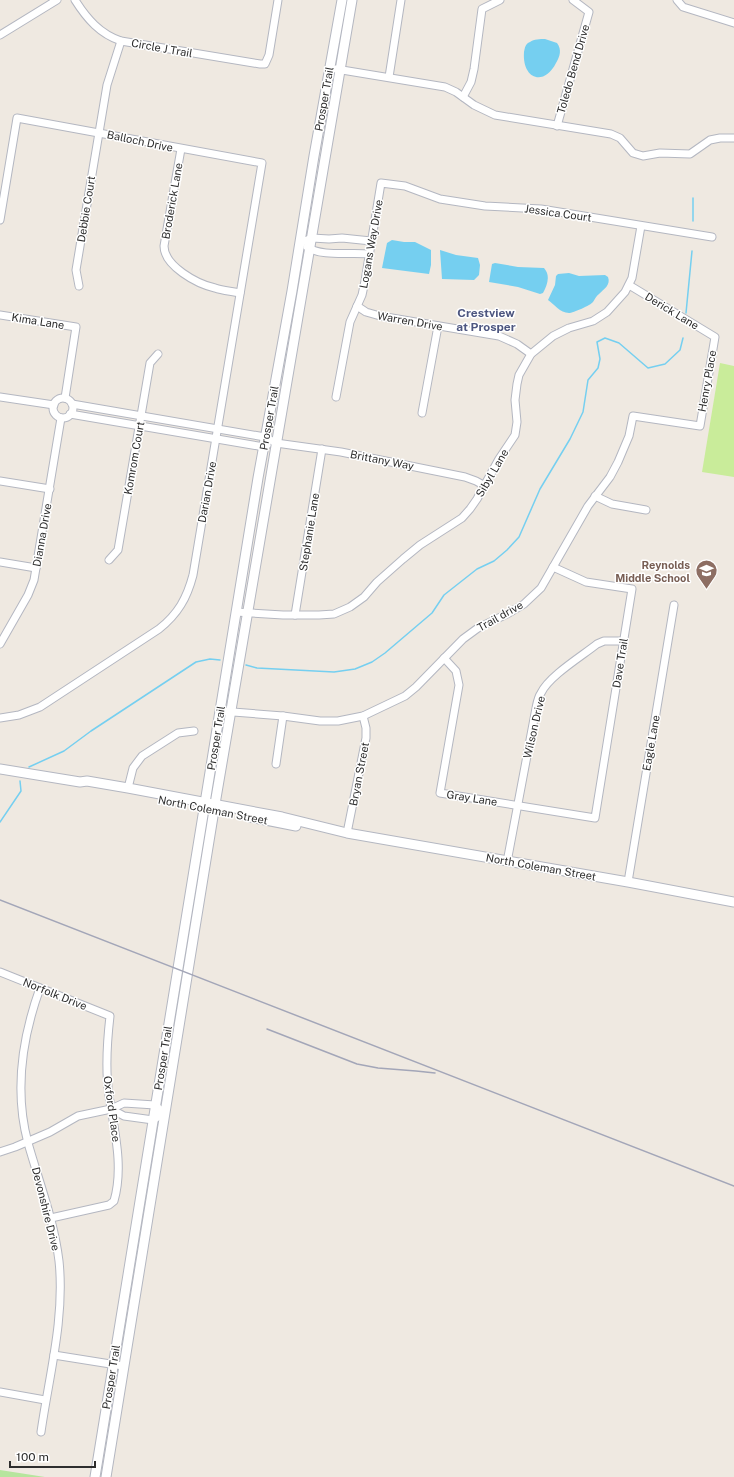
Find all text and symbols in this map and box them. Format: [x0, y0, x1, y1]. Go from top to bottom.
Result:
street label: Toledo Bend Drive [555, 23, 591, 115]
street label: Circle J Trail [131, 37, 193, 59]
street label: Prosper Trail [312, 66, 336, 132]
street label: Balloch Drive [106, 128, 174, 154]
street label: Broderick Lane [159, 162, 185, 240]
street label: Debbie Court [75, 175, 97, 243]
street label: Logans Way Drive [357, 199, 385, 289]
street label: Jessica Court [524, 202, 592, 224]
street label: Derick Lane [643, 290, 701, 332]
district label: Crestview at Prosper [456, 306, 516, 334]
street label: Warren Drive [376, 309, 444, 333]
street label: Kima Lane [11, 311, 65, 331]
street label: Henry Place [696, 349, 718, 413]
street label: Prosper Trail [257, 385, 281, 451]
street label: Komrom Court [122, 420, 146, 496]
street label: Sibyl Lane [473, 447, 511, 499]
street label: Brittany Way [349, 448, 415, 472]
street label: Darian Drive [196, 460, 218, 524]
street label: Stephanie Lane [297, 492, 321, 572]
street label: Dianna Drive [31, 502, 53, 568]
school or university icon: Reynolds Middle School [693, 558, 719, 591]
place label: Reynolds Middle School [615, 559, 690, 584]
street label: Trail drive [475, 599, 525, 633]
street label: Dave Trail [610, 637, 630, 689]
street label: Wilson Drive [521, 695, 547, 759]
street label: Prosper Trail [205, 705, 227, 771]
street label: Eagle Lane [640, 714, 662, 772]
street label: Bryan Street [347, 741, 371, 807]
street label: Gray Lane [446, 788, 498, 808]
street label: North Coleman Street [157, 793, 269, 827]
street label: North Coleman Street [485, 851, 597, 883]
street label: Norfolk Drive [21, 976, 89, 1012]
street label: Prosper Trail [152, 1025, 174, 1091]
street label: Oxford Place [101, 1075, 123, 1143]
street label: Devonshire Drive [30, 1166, 62, 1252]
street label: Prosper Trail [100, 1344, 122, 1410]
scale bar [10, 1443, 95, 1469]
text: 100 m [16, 1450, 49, 1464]

